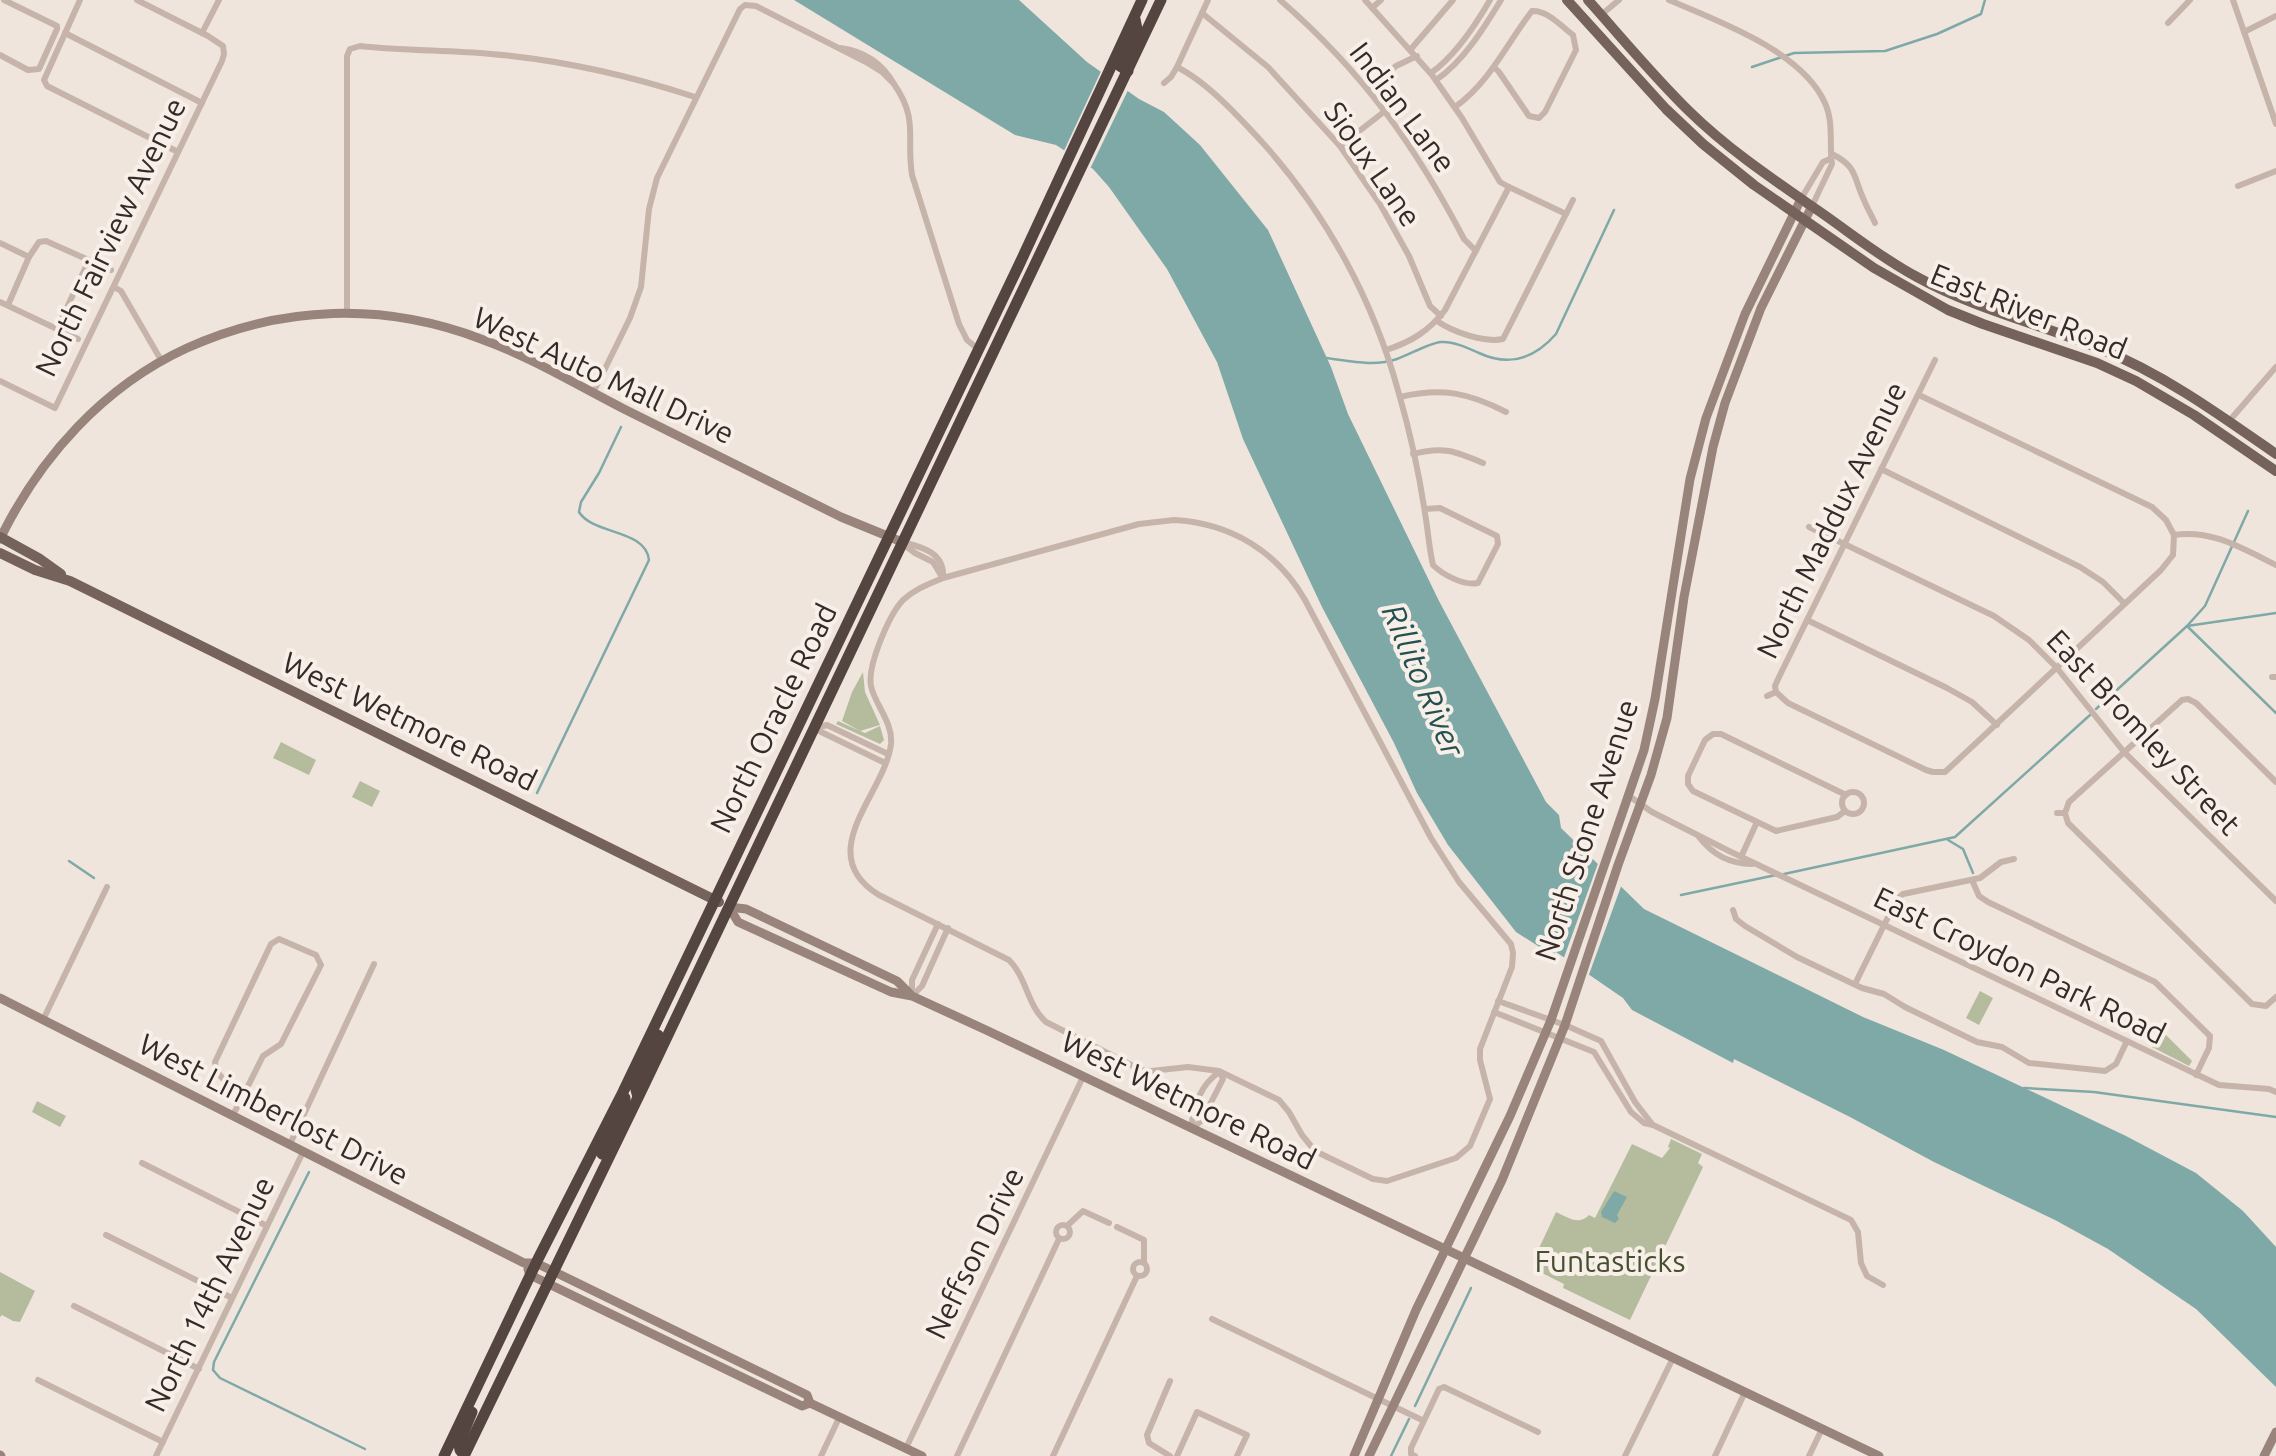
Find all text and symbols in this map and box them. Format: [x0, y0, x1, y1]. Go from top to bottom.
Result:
street label: Indian Lane [1343, 35, 1463, 179]
street label: North Fairview Avenue [28, 92, 192, 382]
street label: Sioux Lane [1318, 95, 1428, 233]
street label: East River Road [1926, 256, 2132, 366]
street label: West Auto Mall Drive [468, 300, 740, 450]
street label: North Maddux Avenue [1749, 376, 1913, 664]
street label: North Oracle Road [703, 598, 843, 838]
water label: Rillito River [1376, 599, 1472, 762]
street label: East Bromley Street [2040, 623, 2248, 841]
street label: West Wetmore Road [277, 645, 543, 797]
street label: North Stone Avenue [1528, 695, 1644, 965]
street label: East Croydon Park Road [1869, 880, 2171, 1050]
street label: West Wetmore Road [1056, 1024, 1322, 1176]
street label: West Limberlost Drive [134, 1026, 414, 1192]
street label: Neffson Drive [918, 1162, 1030, 1344]
street label: North 14th Avenue [137, 1171, 281, 1417]
park label: Funtasticks [1535, 1244, 1685, 1278]

